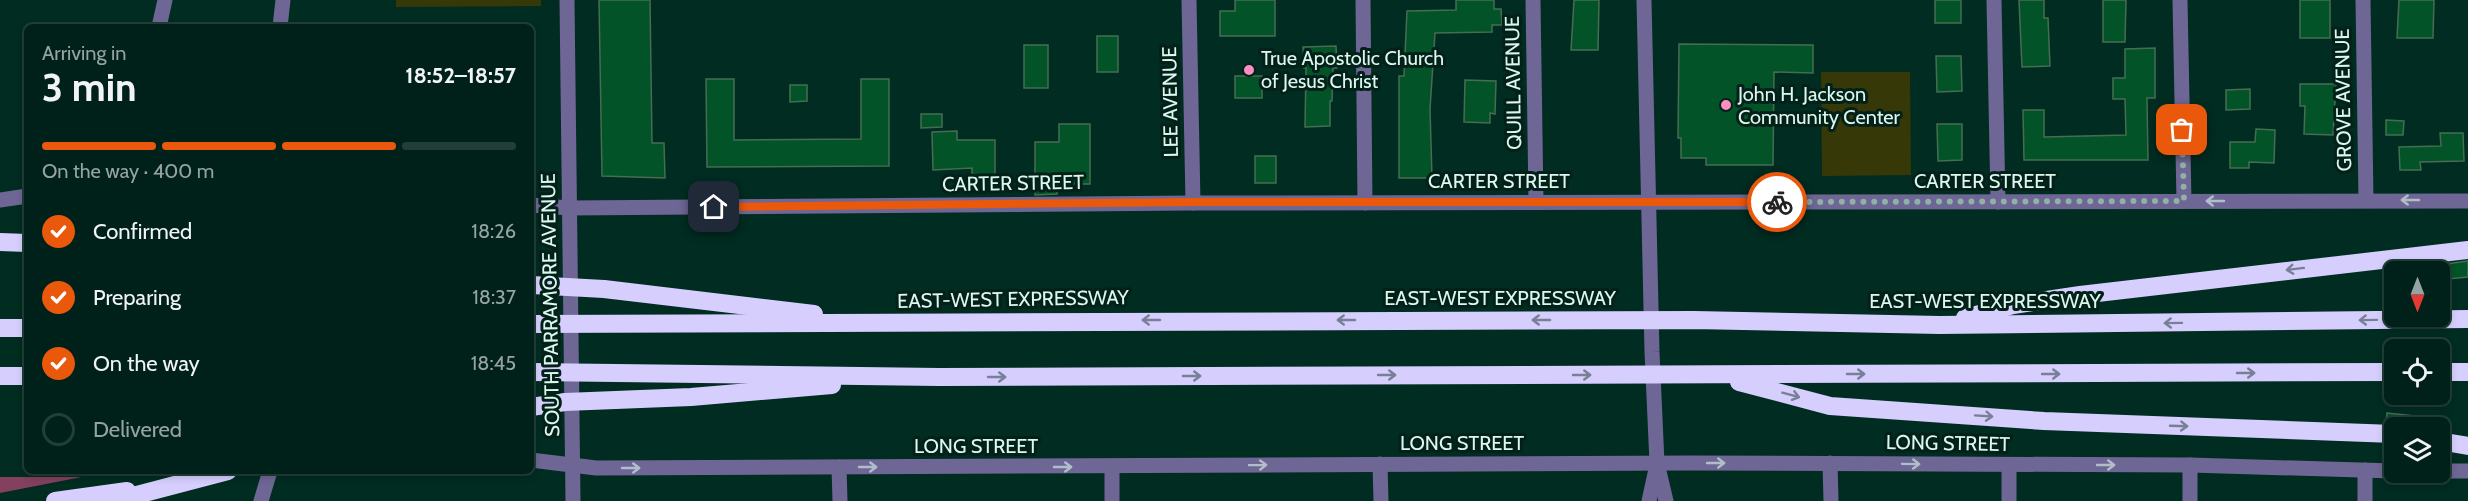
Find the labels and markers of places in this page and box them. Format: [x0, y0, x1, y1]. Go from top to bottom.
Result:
place label: True Apostolic Church of Jesus Christ [1261, 46, 1444, 93]
marker: True Apostolic Church of Jesus Christ [1242, 63, 1256, 77]
place label: John H. Jackson Community Center [1737, 82, 1901, 129]
marker: John H. Jackson Community Center [1719, 98, 1733, 112]
pin [2156, 104, 2207, 155]
pin [688, 181, 739, 232]

